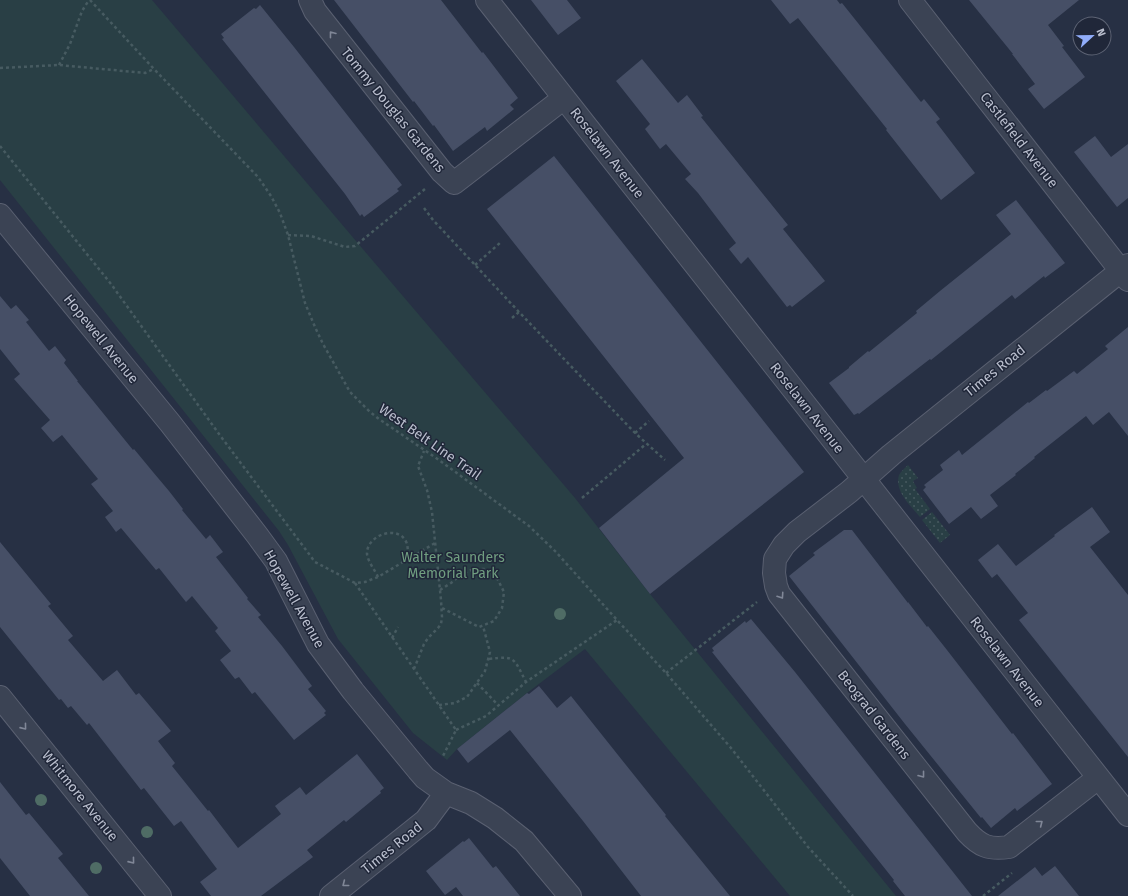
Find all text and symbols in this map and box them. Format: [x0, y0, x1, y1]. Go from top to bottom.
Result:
north arrow [1072, 16, 1112, 56]
text: N [1093, 27, 1108, 38]
one-way arrow [330, 31, 337, 38]
street label: Tommy Douglas Gardens [337, 44, 449, 176]
street label: Castlefield Avenue [976, 89, 1062, 191]
street label: Roselawn Avenue [566, 104, 648, 202]
street label: Hopewell Avenue [60, 291, 142, 387]
street label: Times Road [961, 341, 1029, 401]
street label: Roselawn Avenue [766, 359, 848, 457]
street label: West Belt Line Trail [375, 400, 485, 484]
street label: Hopewell Avenue [260, 547, 328, 651]
park label: Walter Saunders Memorial Park [401, 549, 505, 582]
one-way arrow [777, 592, 784, 599]
street label: Roselawn Avenue [966, 613, 1048, 711]
street label: Beograd Gardens [834, 667, 914, 763]
one-way arrow [20, 723, 27, 730]
street label: Whitmore Avenue [38, 747, 122, 845]
one-way arrow [918, 771, 925, 778]
street label: Times Road [358, 818, 426, 878]
one-way arrow [1035, 821, 1042, 828]
one-way arrow [127, 857, 134, 864]
one-way arrow [343, 880, 350, 887]

